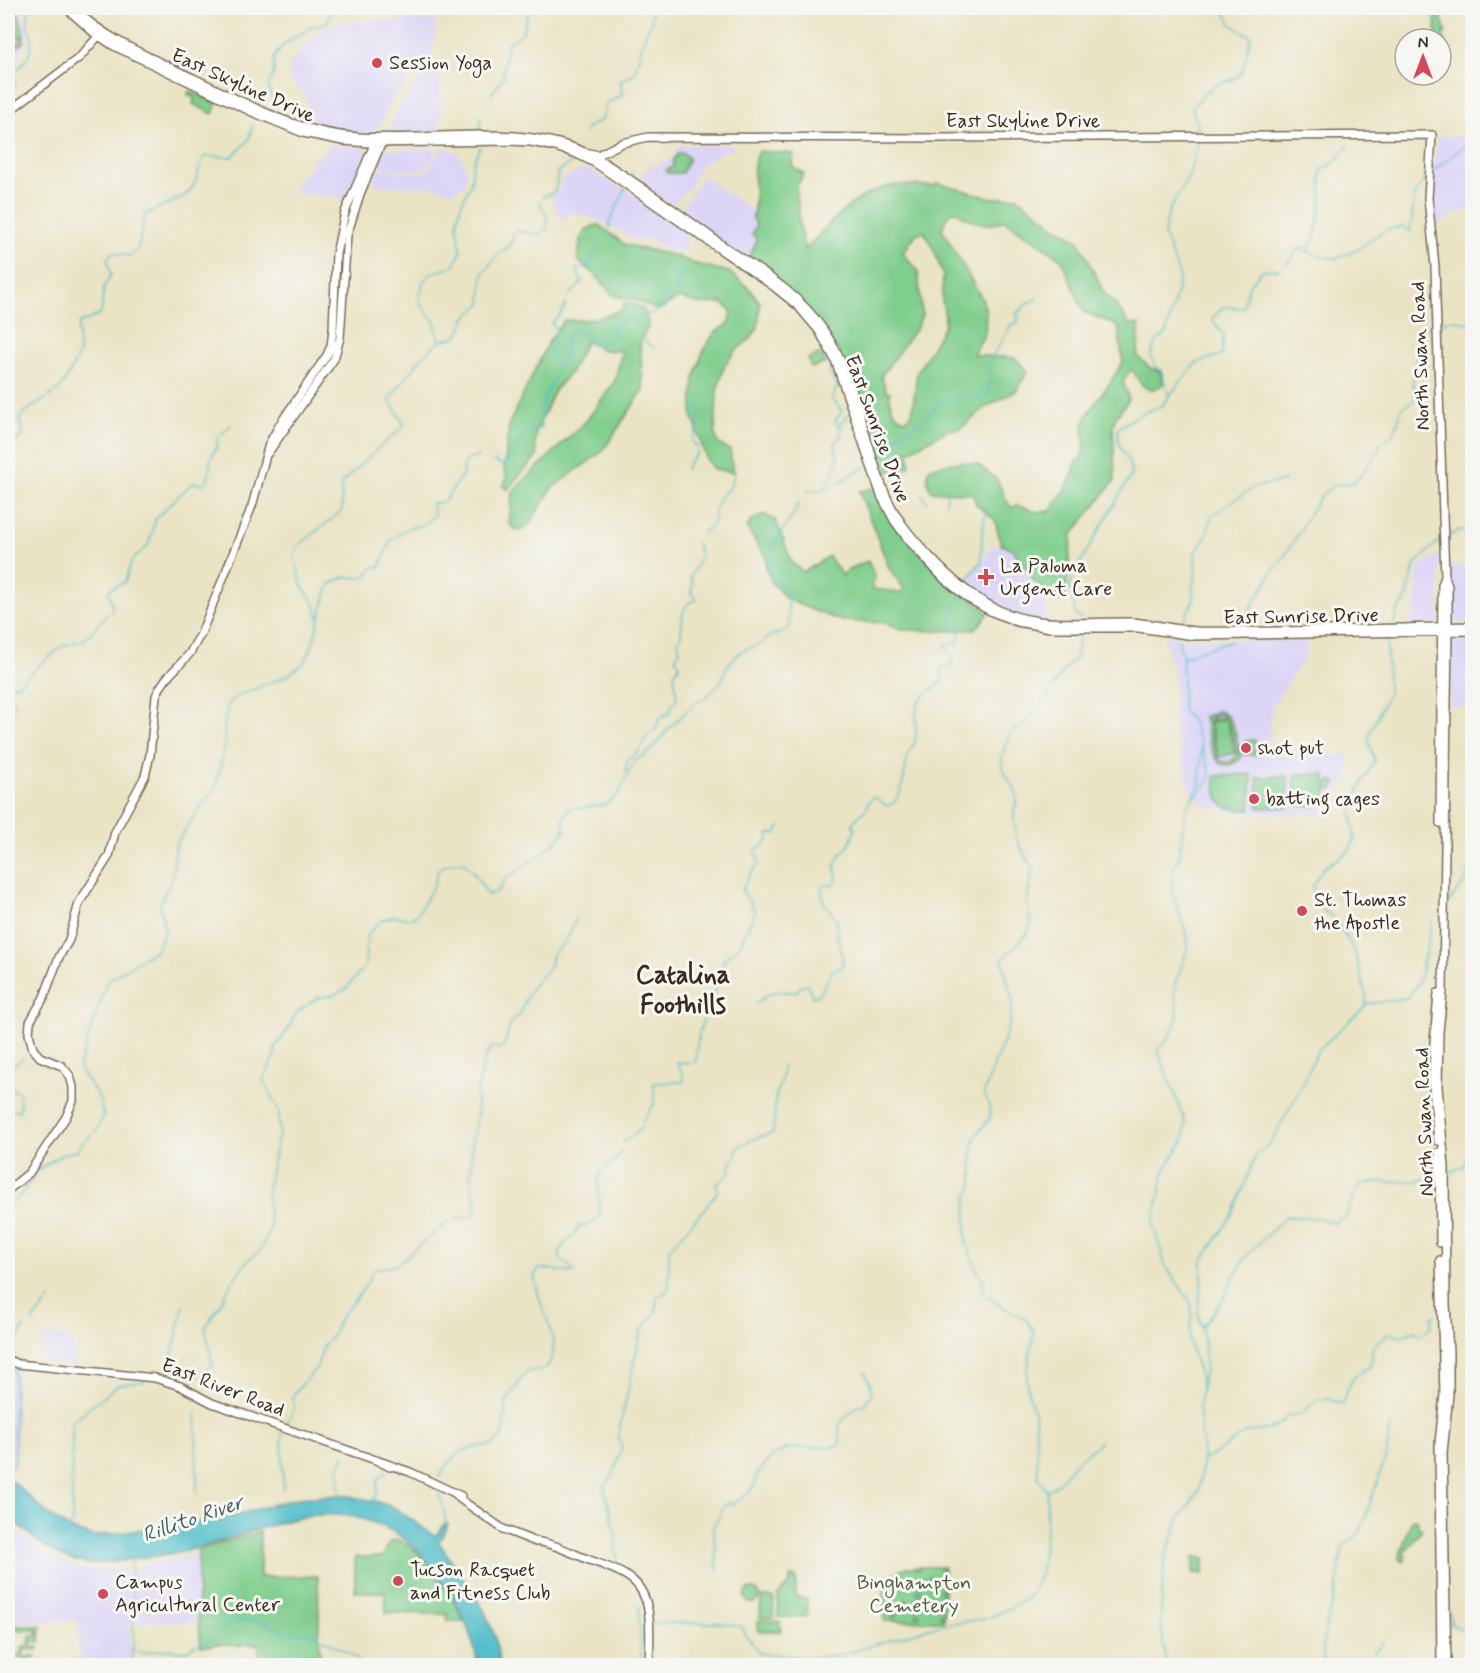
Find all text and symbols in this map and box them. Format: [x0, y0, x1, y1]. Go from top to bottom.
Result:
north arrow [1393, 27, 1453, 87]
text: N [1418, 33, 1428, 54]
street label: East Skyline Drive [167, 42, 319, 130]
place label: Session Yoga [389, 50, 492, 78]
marker: Session Yoga [370, 56, 384, 70]
street label: East Skyline Drive [946, 108, 1100, 135]
street label: North Swan Road [1405, 281, 1437, 431]
street label: East Sunrise Drive [838, 351, 916, 507]
place label: La Paloma Urgent Care [1000, 553, 1112, 605]
marker: La Paloma Urgent Care [977, 568, 995, 586]
street label: East Sunrise Drive [1223, 602, 1379, 632]
place label: shot put [1258, 735, 1324, 762]
marker: shot put [1239, 741, 1253, 755]
place label: batting cages [1266, 786, 1380, 815]
marker: batting cages [1247, 792, 1261, 806]
place label: St. Thomas the Apostle [1314, 887, 1406, 938]
marker: St. Thomas the Apostle [1295, 904, 1309, 918]
district label: Catalina Foothills [636, 959, 730, 1023]
street label: North Swan Road [1409, 1047, 1441, 1197]
street label: East River Road [157, 1352, 289, 1424]
water label: Rillito River [139, 1488, 249, 1549]
place label: Tucson Racquet and Fitness Club [410, 1557, 551, 1607]
place label: Campus Agricultural Center [115, 1569, 281, 1619]
park label: Binghampton Cemetery [857, 1570, 971, 1620]
marker: Tucson Racquet and Fitness Club [391, 1574, 405, 1588]
marker: Campus Agricultural Center [96, 1587, 110, 1601]

